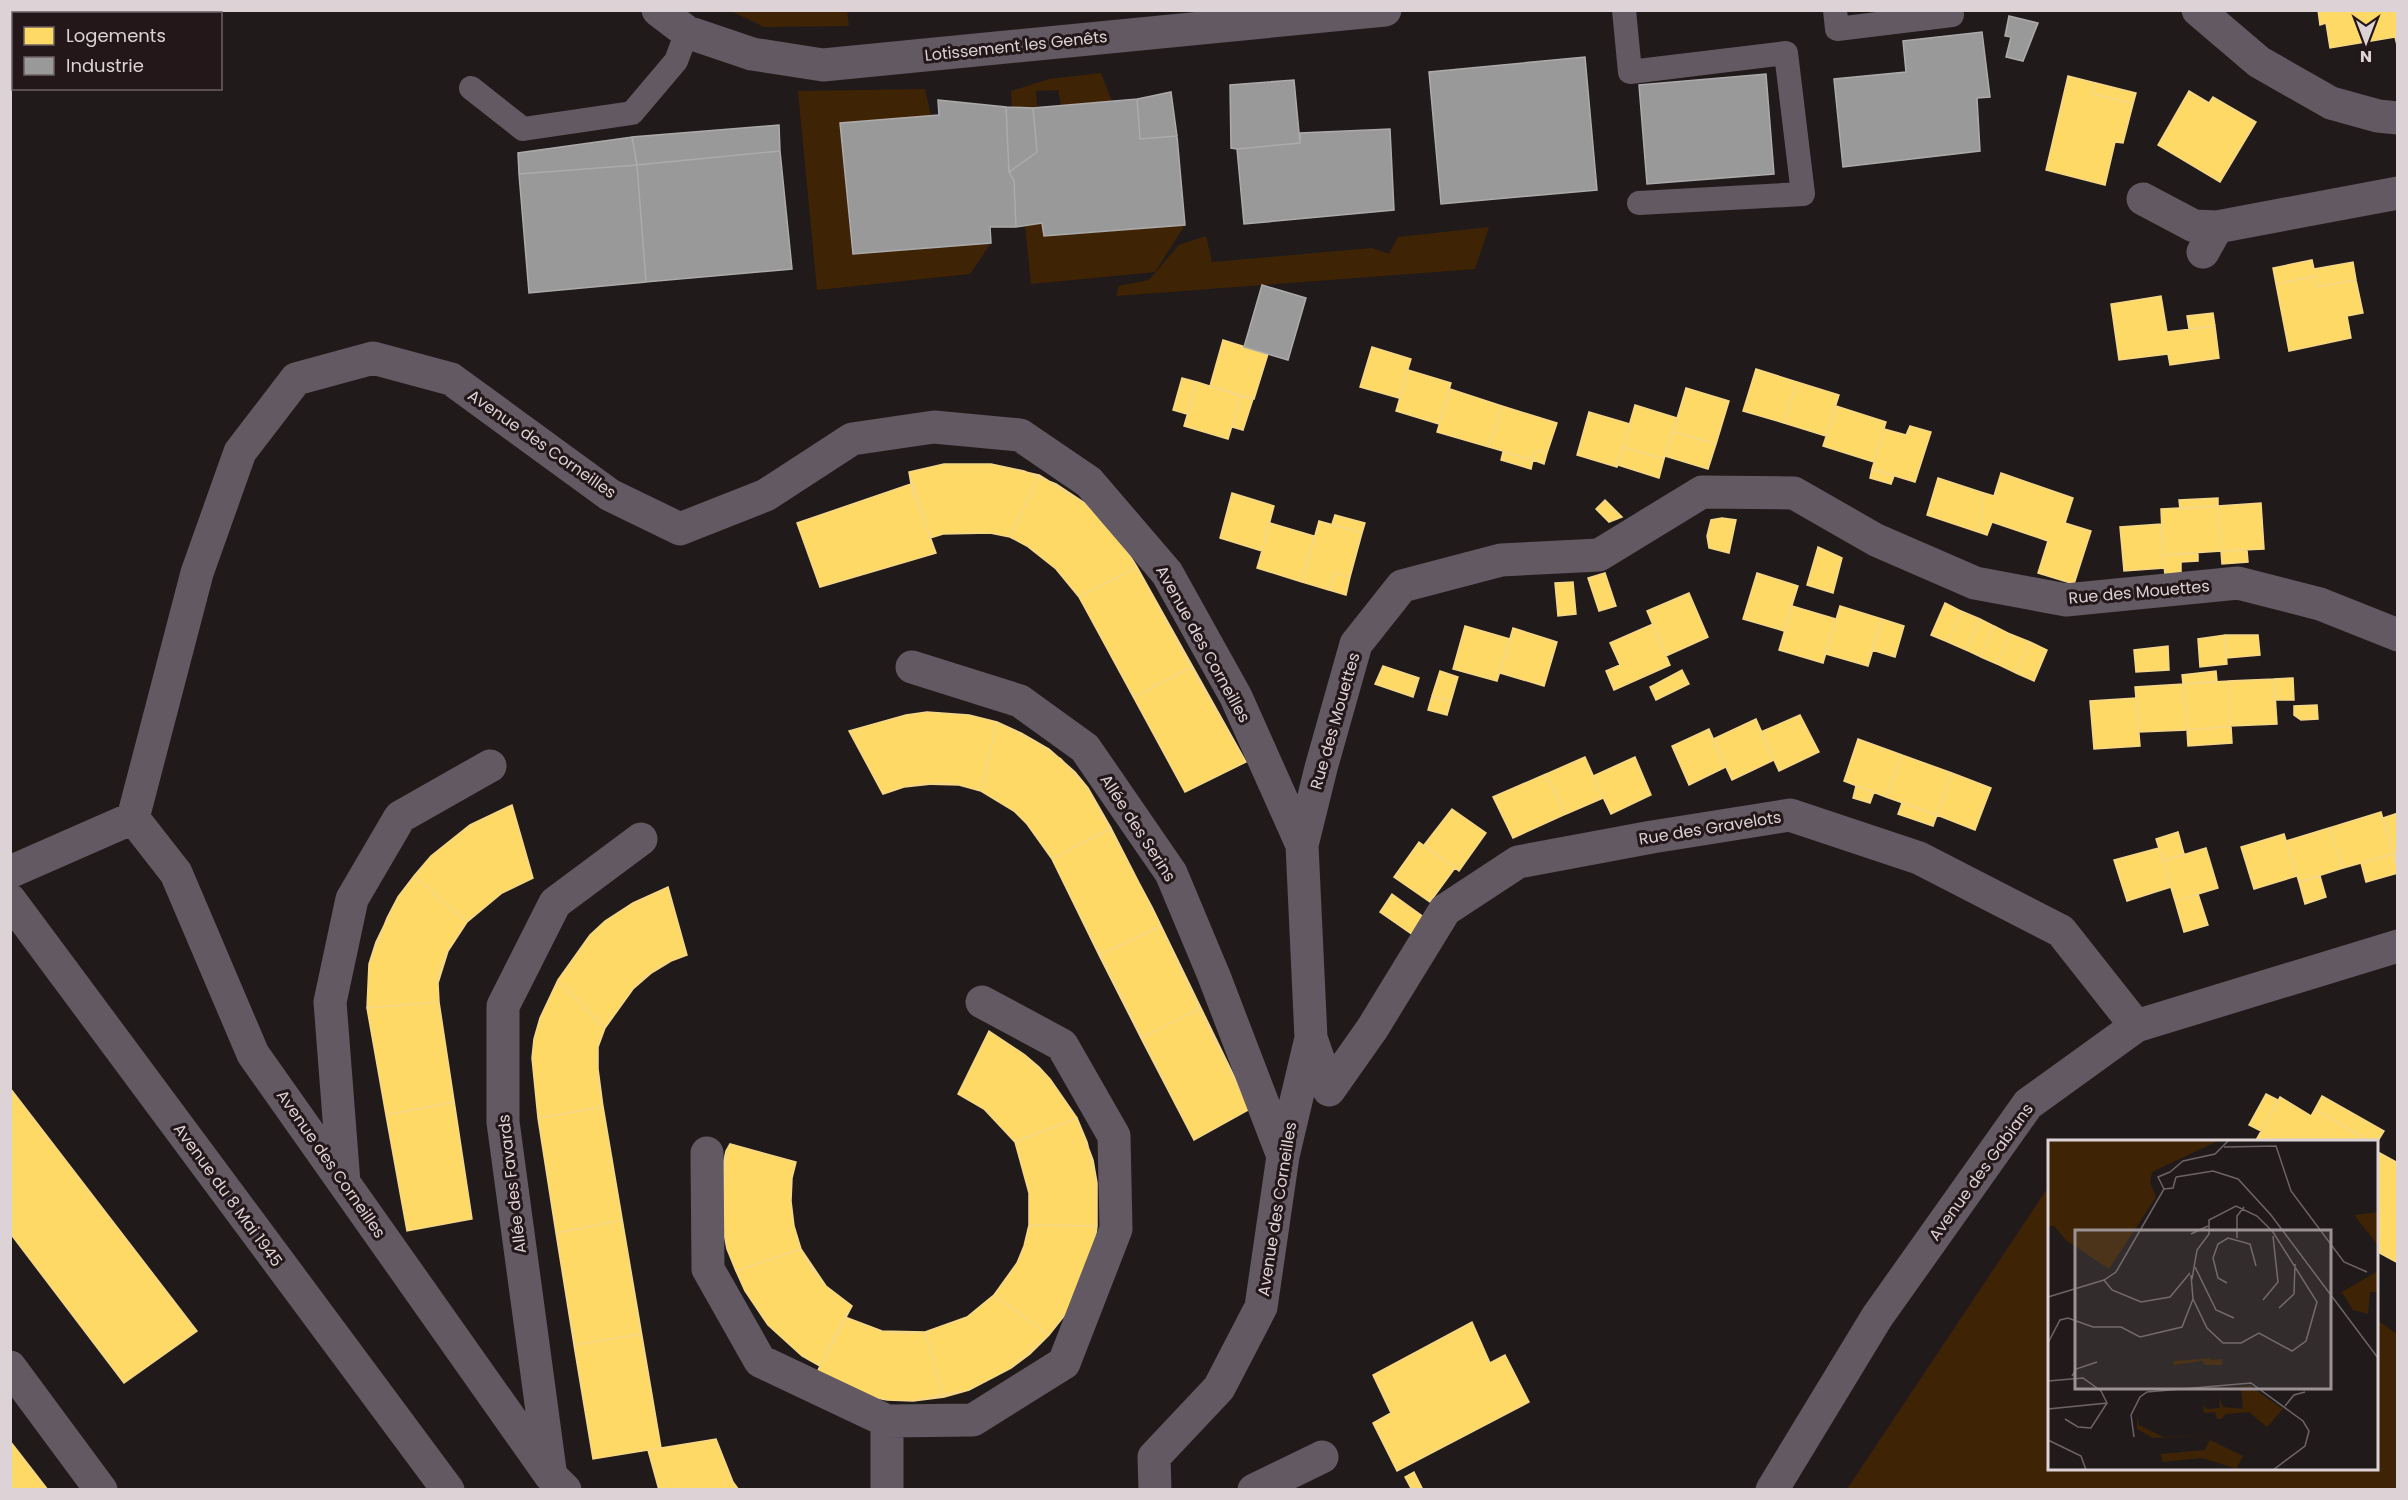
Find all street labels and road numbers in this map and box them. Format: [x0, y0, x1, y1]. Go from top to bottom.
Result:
street label: Lotissement les Genêts [924, 25, 1108, 67]
street label: Avenue des Corneilles [463, 384, 621, 504]
street label: Avenue des Corneilles [1150, 561, 1256, 727]
street label: Rue des Mouettes [2067, 574, 2211, 610]
street label: Rue des Mouettes [1304, 650, 1366, 792]
street label: Allée des Serins [1095, 770, 1181, 886]
street label: Rue des Gravelots [1637, 805, 1783, 851]
street label: Avenue des Corneilles [271, 1085, 391, 1243]
street label: Avenue des Gabians [1923, 1098, 2039, 1246]
street label: Allée des Favards [492, 1113, 532, 1255]
street label: Avenue du 8 Mai 1945 [168, 1119, 288, 1271]
street label: Avenue des Corneilles [1252, 1120, 1302, 1298]

